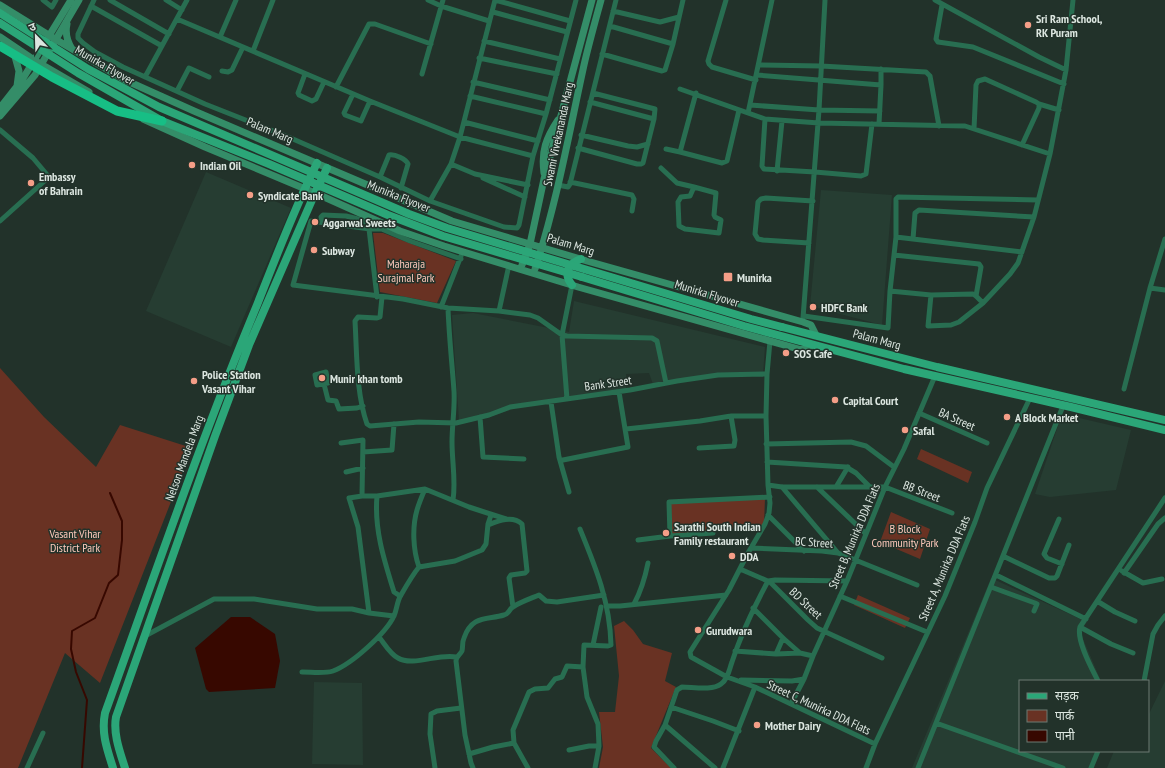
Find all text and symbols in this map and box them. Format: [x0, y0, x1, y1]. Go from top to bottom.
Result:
place label: Sri Ram School, RK Puram [1036, 11, 1103, 40]
north arrow [16, 16, 56, 56]
text: उ [26, 19, 38, 34]
marker: Sri Ram School, RK Puram [1023, 20, 1033, 30]
street label: Munirka Flyover [73, 42, 138, 88]
street label: Swami Vivekananda Marg [540, 81, 576, 187]
street label: Palam Marg [245, 114, 295, 146]
place label: Indian Oil [200, 158, 241, 173]
marker: Indian Oil [187, 160, 197, 170]
place label: Embassy of Bahrain [39, 169, 83, 198]
street label: Munirka Flyover [365, 177, 433, 216]
marker: Embassy of Bahrain [26, 178, 36, 188]
place label: Syndicate Bank [258, 188, 323, 203]
marker: Syndicate Bank [245, 190, 255, 200]
place label: Aggarwal Sweets [322, 215, 396, 230]
marker: Aggarwal Sweets [310, 217, 320, 227]
street label: Palam Marg [545, 230, 597, 258]
place label: Subway [322, 243, 355, 258]
marker: Subway [309, 245, 319, 255]
park label: Maharaja Surajmal Park [378, 256, 435, 285]
place label: Munirka [737, 270, 772, 285]
marker: Munirka [722, 271, 734, 283]
street label: Munirka Flyover [673, 276, 742, 310]
place label: HDFC Bank [821, 300, 868, 315]
marker: HDFC Bank [808, 302, 818, 312]
street label: Palam Marg [852, 325, 902, 353]
place label: SOS Cafe [794, 346, 832, 361]
marker: SOS Cafe [781, 348, 791, 358]
place label: Police Station Vasant Vihar [201, 367, 261, 396]
place label: Munir khan tomb [330, 371, 403, 386]
street label: Bank Street [583, 372, 633, 394]
marker: Munir khan tomb [317, 373, 327, 383]
marker: Police Station Vasant Vihar [189, 376, 199, 386]
place label: Capital Court [843, 393, 899, 408]
marker: Capital Court [830, 395, 840, 405]
street label: BA Street [936, 404, 978, 434]
place label: A Block Market [1014, 410, 1079, 425]
marker: A Block Market [1002, 412, 1012, 422]
street label: Nelson Mandela Marg [162, 413, 206, 503]
place label: Safal [913, 423, 934, 438]
marker: Safal [900, 425, 910, 435]
street label: BB Street [901, 477, 943, 505]
street label: Street B, Munirka DDA Flats [825, 481, 883, 591]
street label: Street A, Munirka DDA Flats [915, 513, 973, 623]
place label: Sarathi South Indian Family restaurant [674, 519, 761, 548]
park label: B Block Community Park [872, 521, 939, 550]
park label: Vasant Vihar District Park [48, 526, 101, 555]
marker: Sarathi South Indian Family restaurant [661, 528, 671, 538]
street label: BC Street [794, 533, 834, 551]
place label: DDA [740, 549, 760, 564]
marker: DDA [727, 551, 737, 561]
street label: BD Street [786, 584, 826, 622]
place label: Gurudwara [706, 623, 752, 638]
marker: Gurudwara [693, 625, 703, 635]
street label: Street C, Munirka DDA Flats [765, 676, 873, 738]
legend [1019, 680, 1149, 752]
text: सड़क [1055, 688, 1080, 703]
text: पार्क [1055, 708, 1075, 723]
place label: Mother Dairy [765, 718, 821, 733]
marker: Mother Dairy [752, 720, 762, 730]
text: पानी [1055, 728, 1076, 743]

